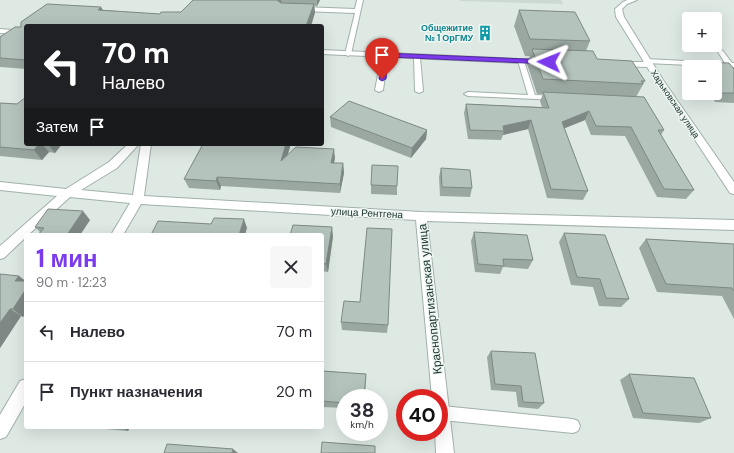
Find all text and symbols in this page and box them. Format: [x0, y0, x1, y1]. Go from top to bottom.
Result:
map controls [682, 12, 722, 100]
button: + [682, 12, 722, 52]
place label: Общежитие № 1 ОрГМУ [421, 22, 473, 44]
building icon: Общежитие № 1 ОрГМУ [476, 24, 494, 42]
text: 70 m [102, 35, 170, 72]
pin [365, 38, 399, 79]
icon: left [36, 40, 88, 92]
position arrow [528, 41, 570, 83]
icon: arrive [371, 44, 393, 66]
button: − [682, 60, 722, 100]
street label: Харьковская улица [648, 67, 702, 141]
text: Налево [102, 71, 165, 95]
icon: arrive [86, 116, 108, 138]
text: Затем [36, 117, 78, 137]
street label: улица Рентгена [331, 205, 404, 221]
street label: Краснопартизанская улица [414, 223, 446, 375]
text: 1 мин [36, 243, 97, 274]
button: close [270, 246, 312, 288]
text: 90 m · 12:23 [36, 274, 107, 291]
icon: left [36, 321, 58, 343]
text: Налево [70, 322, 125, 342]
text: 70 m [277, 322, 312, 342]
icon: arrive [36, 381, 58, 403]
text: Пункт назначения [70, 382, 203, 402]
text: 20 m [276, 382, 312, 402]
speed limit sign: 40 [396, 389, 448, 441]
text: 38 [350, 397, 374, 423]
text: km/h [350, 418, 374, 431]

